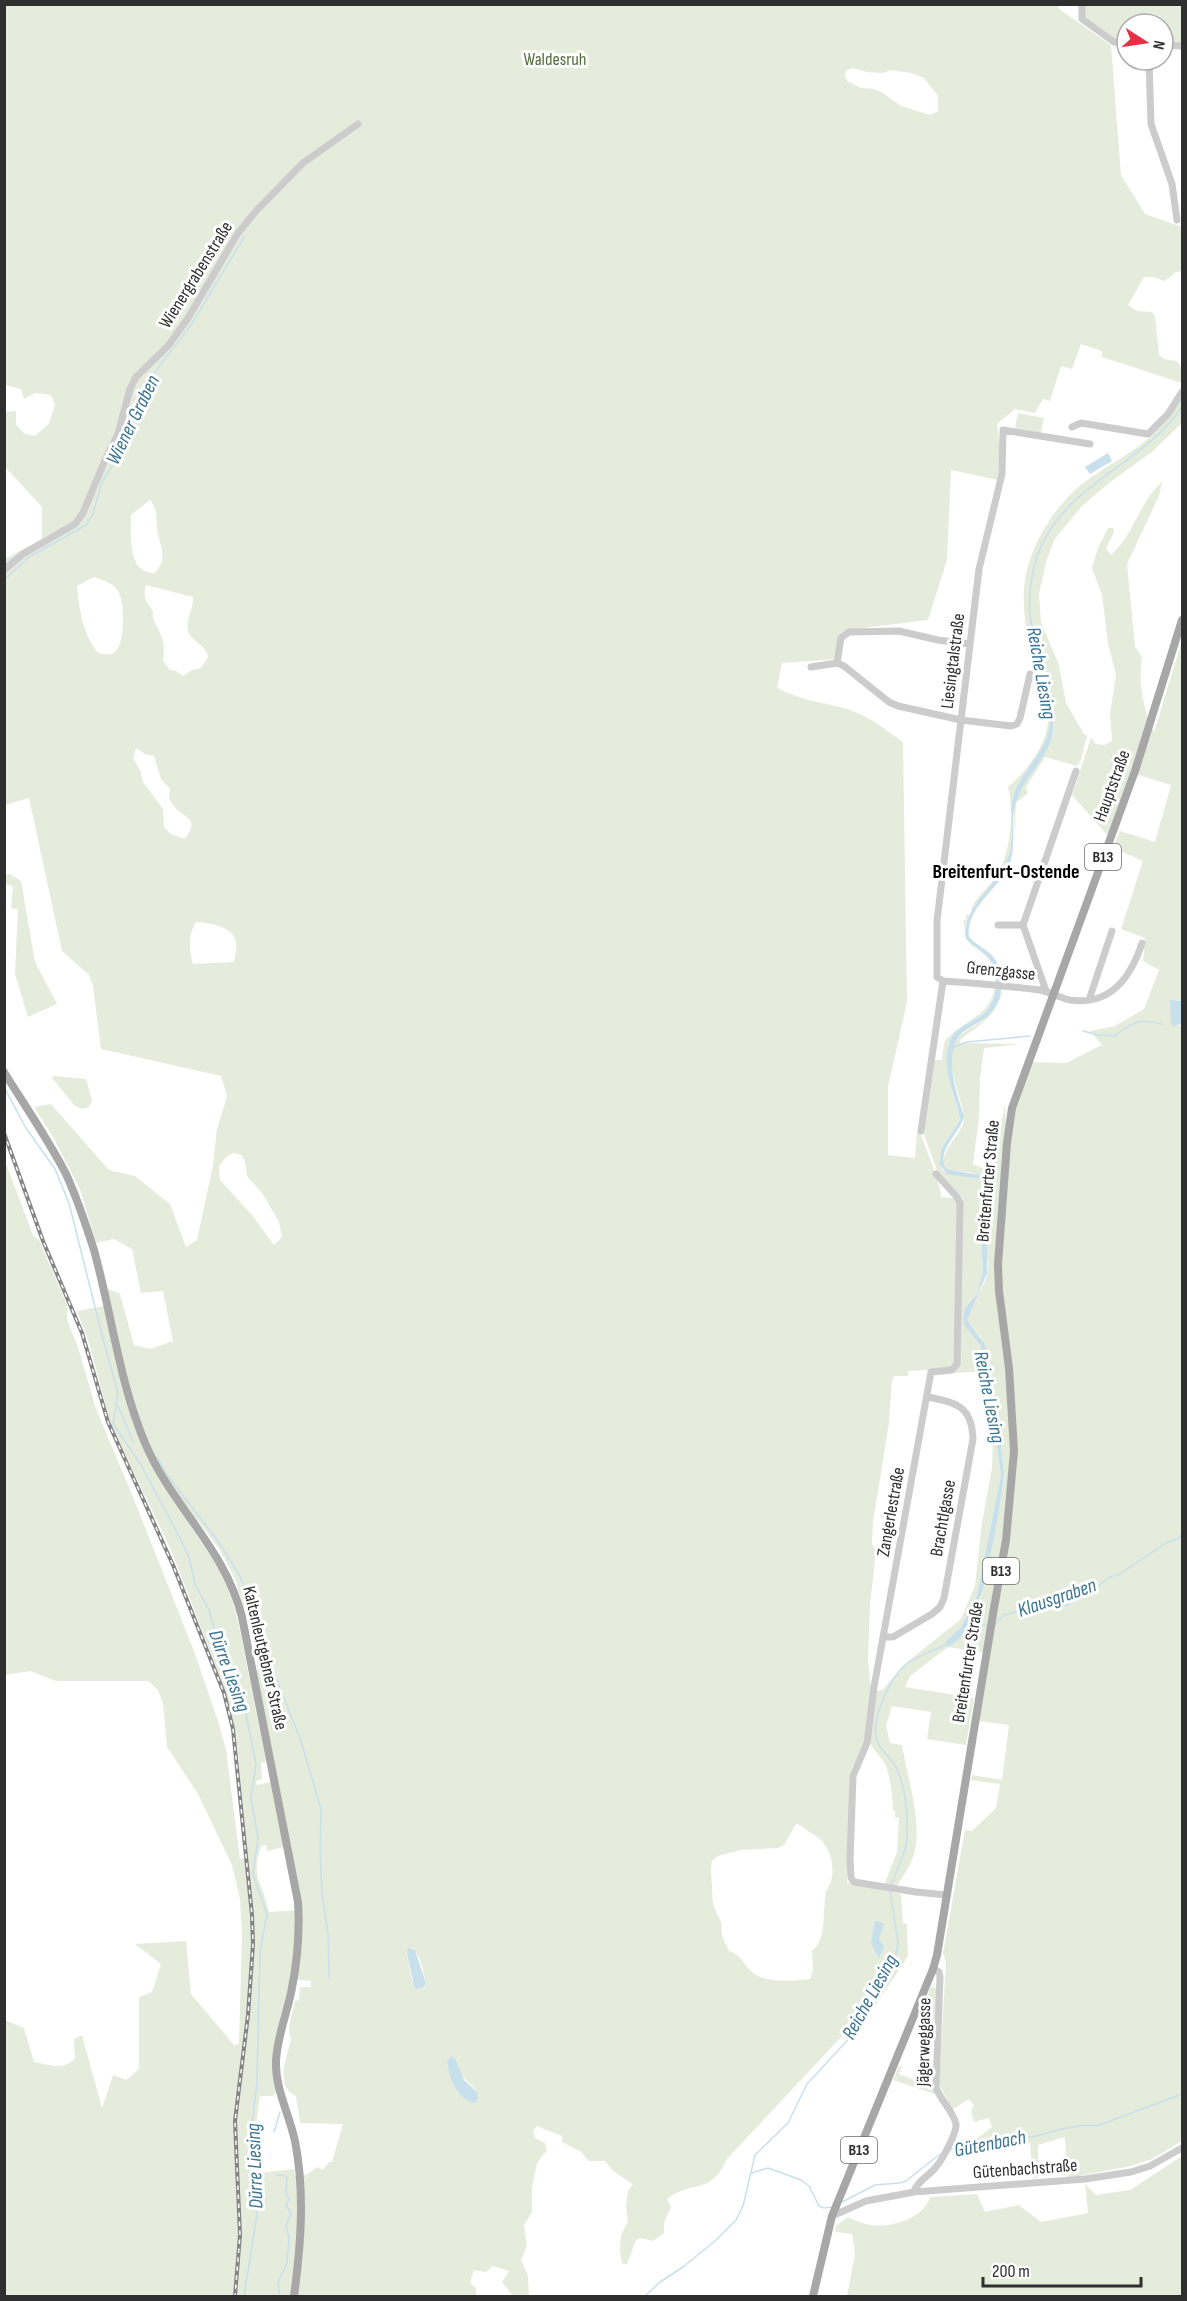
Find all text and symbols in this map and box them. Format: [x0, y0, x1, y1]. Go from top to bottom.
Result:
north arrow [1115, 12, 1175, 72]
text: N [1148, 39, 1168, 51]
park label: Waldesruh [523, 49, 587, 70]
street label: Wienergrabenstraße [155, 218, 237, 332]
water label: Wiener Graben [101, 371, 165, 469]
street label: Liesingtalstraße [937, 612, 969, 710]
water label: Reiche Liesing [1021, 625, 1061, 721]
street label: Hauptstraße [1089, 747, 1135, 825]
road number: B13 [1085, 844, 1121, 870]
district label: Breitenfurt-Ostende [932, 860, 1080, 884]
street label: Grenzgasse [966, 957, 1036, 985]
street label: Breitenfurter Straße [972, 1119, 1004, 1243]
water label: Reiche Liesing [968, 1349, 1010, 1445]
street label: Zangerlestraße [873, 1466, 909, 1558]
street label: Brachtlgasse [926, 1478, 960, 1558]
road number: B13 [983, 1558, 1019, 1584]
water label: Klausgraben [1015, 1573, 1099, 1623]
street label: Kaltenleutgebner Straße [238, 1584, 292, 1732]
street label: Breitenfurter Straße [948, 1600, 988, 1724]
water label: Dürre Liesing [203, 1627, 255, 1715]
water label: Reiche Liesing [837, 1950, 903, 2044]
street label: Jägerweggasse [913, 1997, 935, 2088]
water label: Dürre Liesing [242, 2123, 268, 2209]
water label: Gütenbach [952, 2125, 1028, 2163]
road number: B13 [841, 2137, 877, 2163]
street label: Gütenbachstraße [972, 2155, 1078, 2183]
scale bar [983, 2250, 1140, 2288]
text: 200 m [992, 2261, 1030, 2282]

